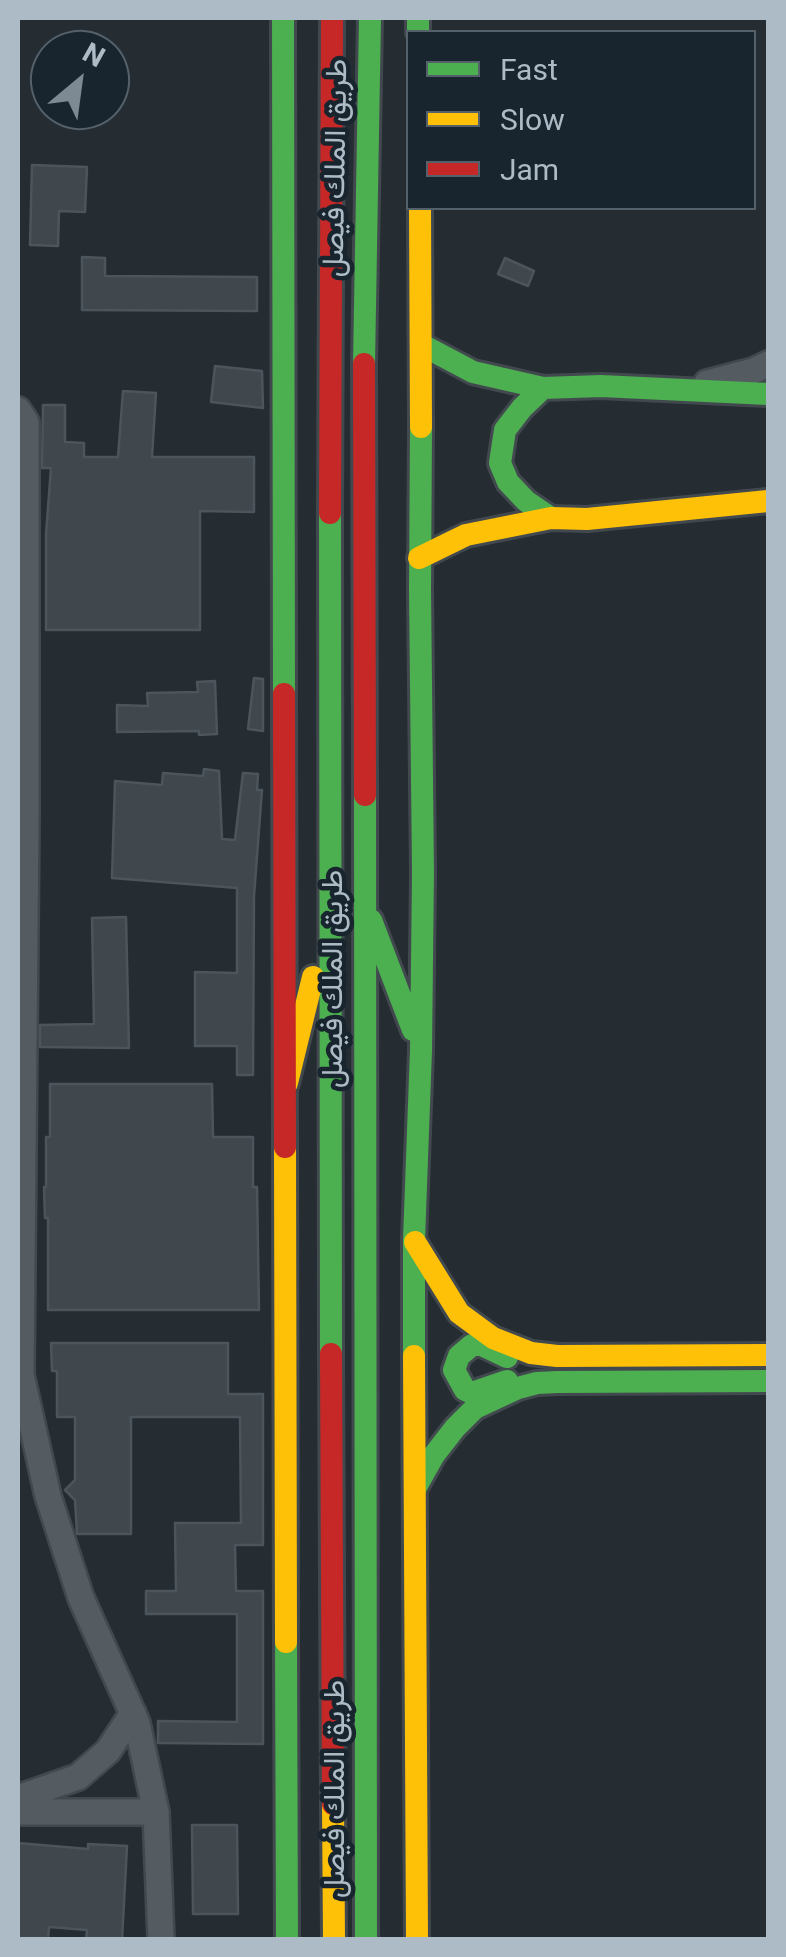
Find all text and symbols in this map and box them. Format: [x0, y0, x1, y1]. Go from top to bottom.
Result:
north arrow [30, 30, 130, 130]
legend [406, 30, 756, 210]
text: N [77, 36, 110, 74]
text: Fast [500, 52, 558, 87]
street label: طريق الملك فيصل [317, 58, 357, 278]
text: Slow [500, 102, 565, 137]
text: Jam [500, 152, 559, 187]
street label: طريق الملك فيصل [316, 870, 352, 1088]
street label: طريق الملك فيصل [318, 1680, 354, 1898]

